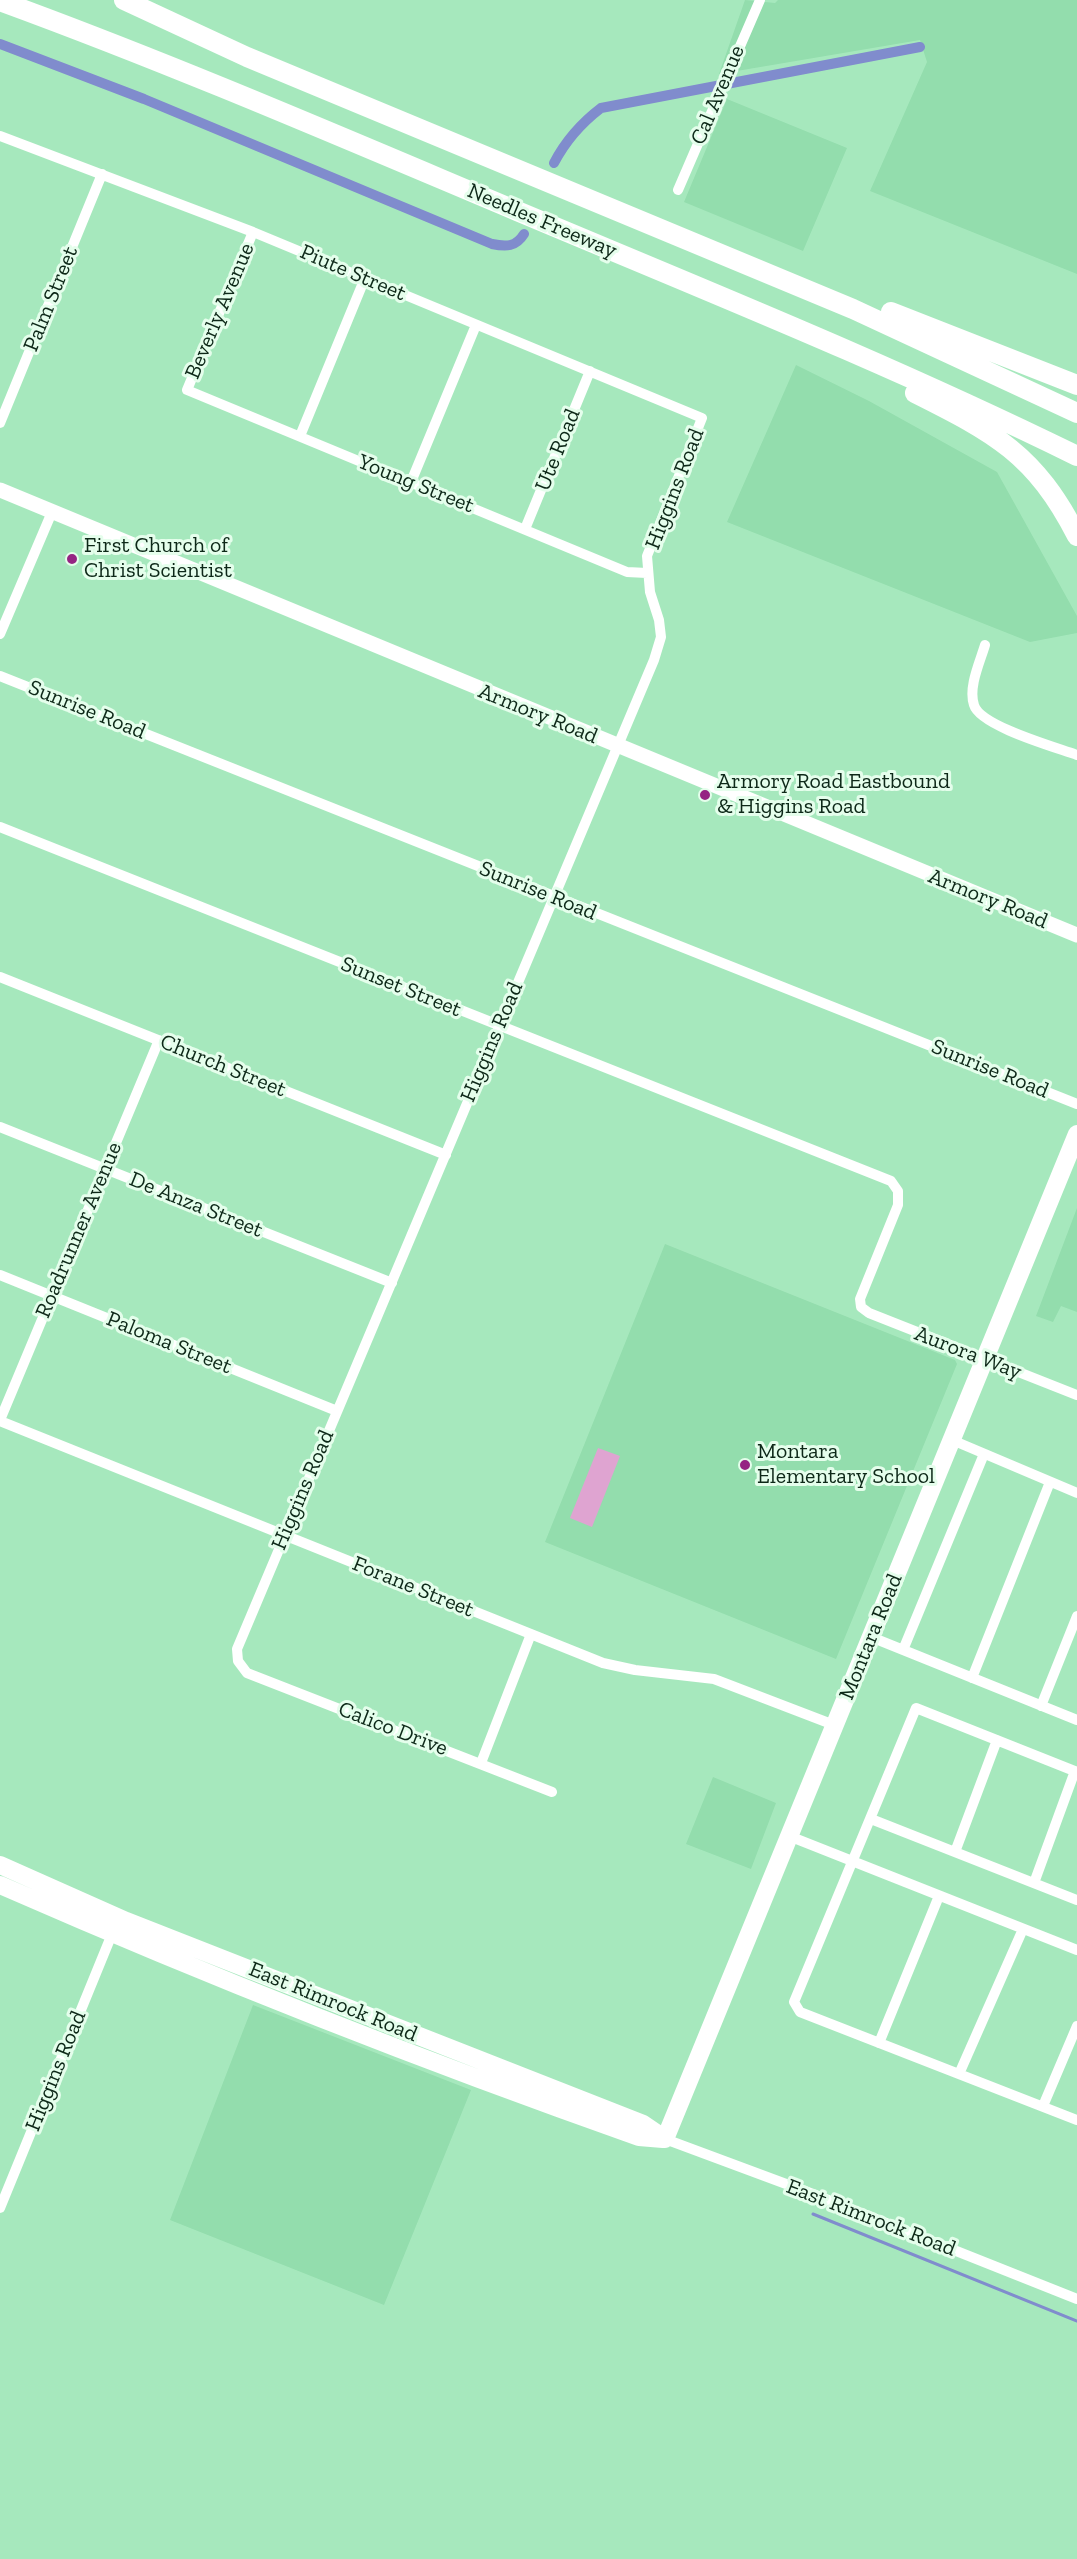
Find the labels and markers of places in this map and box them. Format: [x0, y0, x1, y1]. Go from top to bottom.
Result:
place label: First Church of Christ Scientist [84, 533, 232, 584]
marker: First Church of Christ Scientist [65, 552, 79, 566]
place label: Armory Road Eastbound & Higgins Road [717, 769, 950, 820]
marker: Armory Road Eastbound & Higgins Road [698, 788, 712, 802]
place label: Montara Elementary School [757, 1439, 935, 1490]
marker: Montara Elementary School [738, 1458, 752, 1472]

